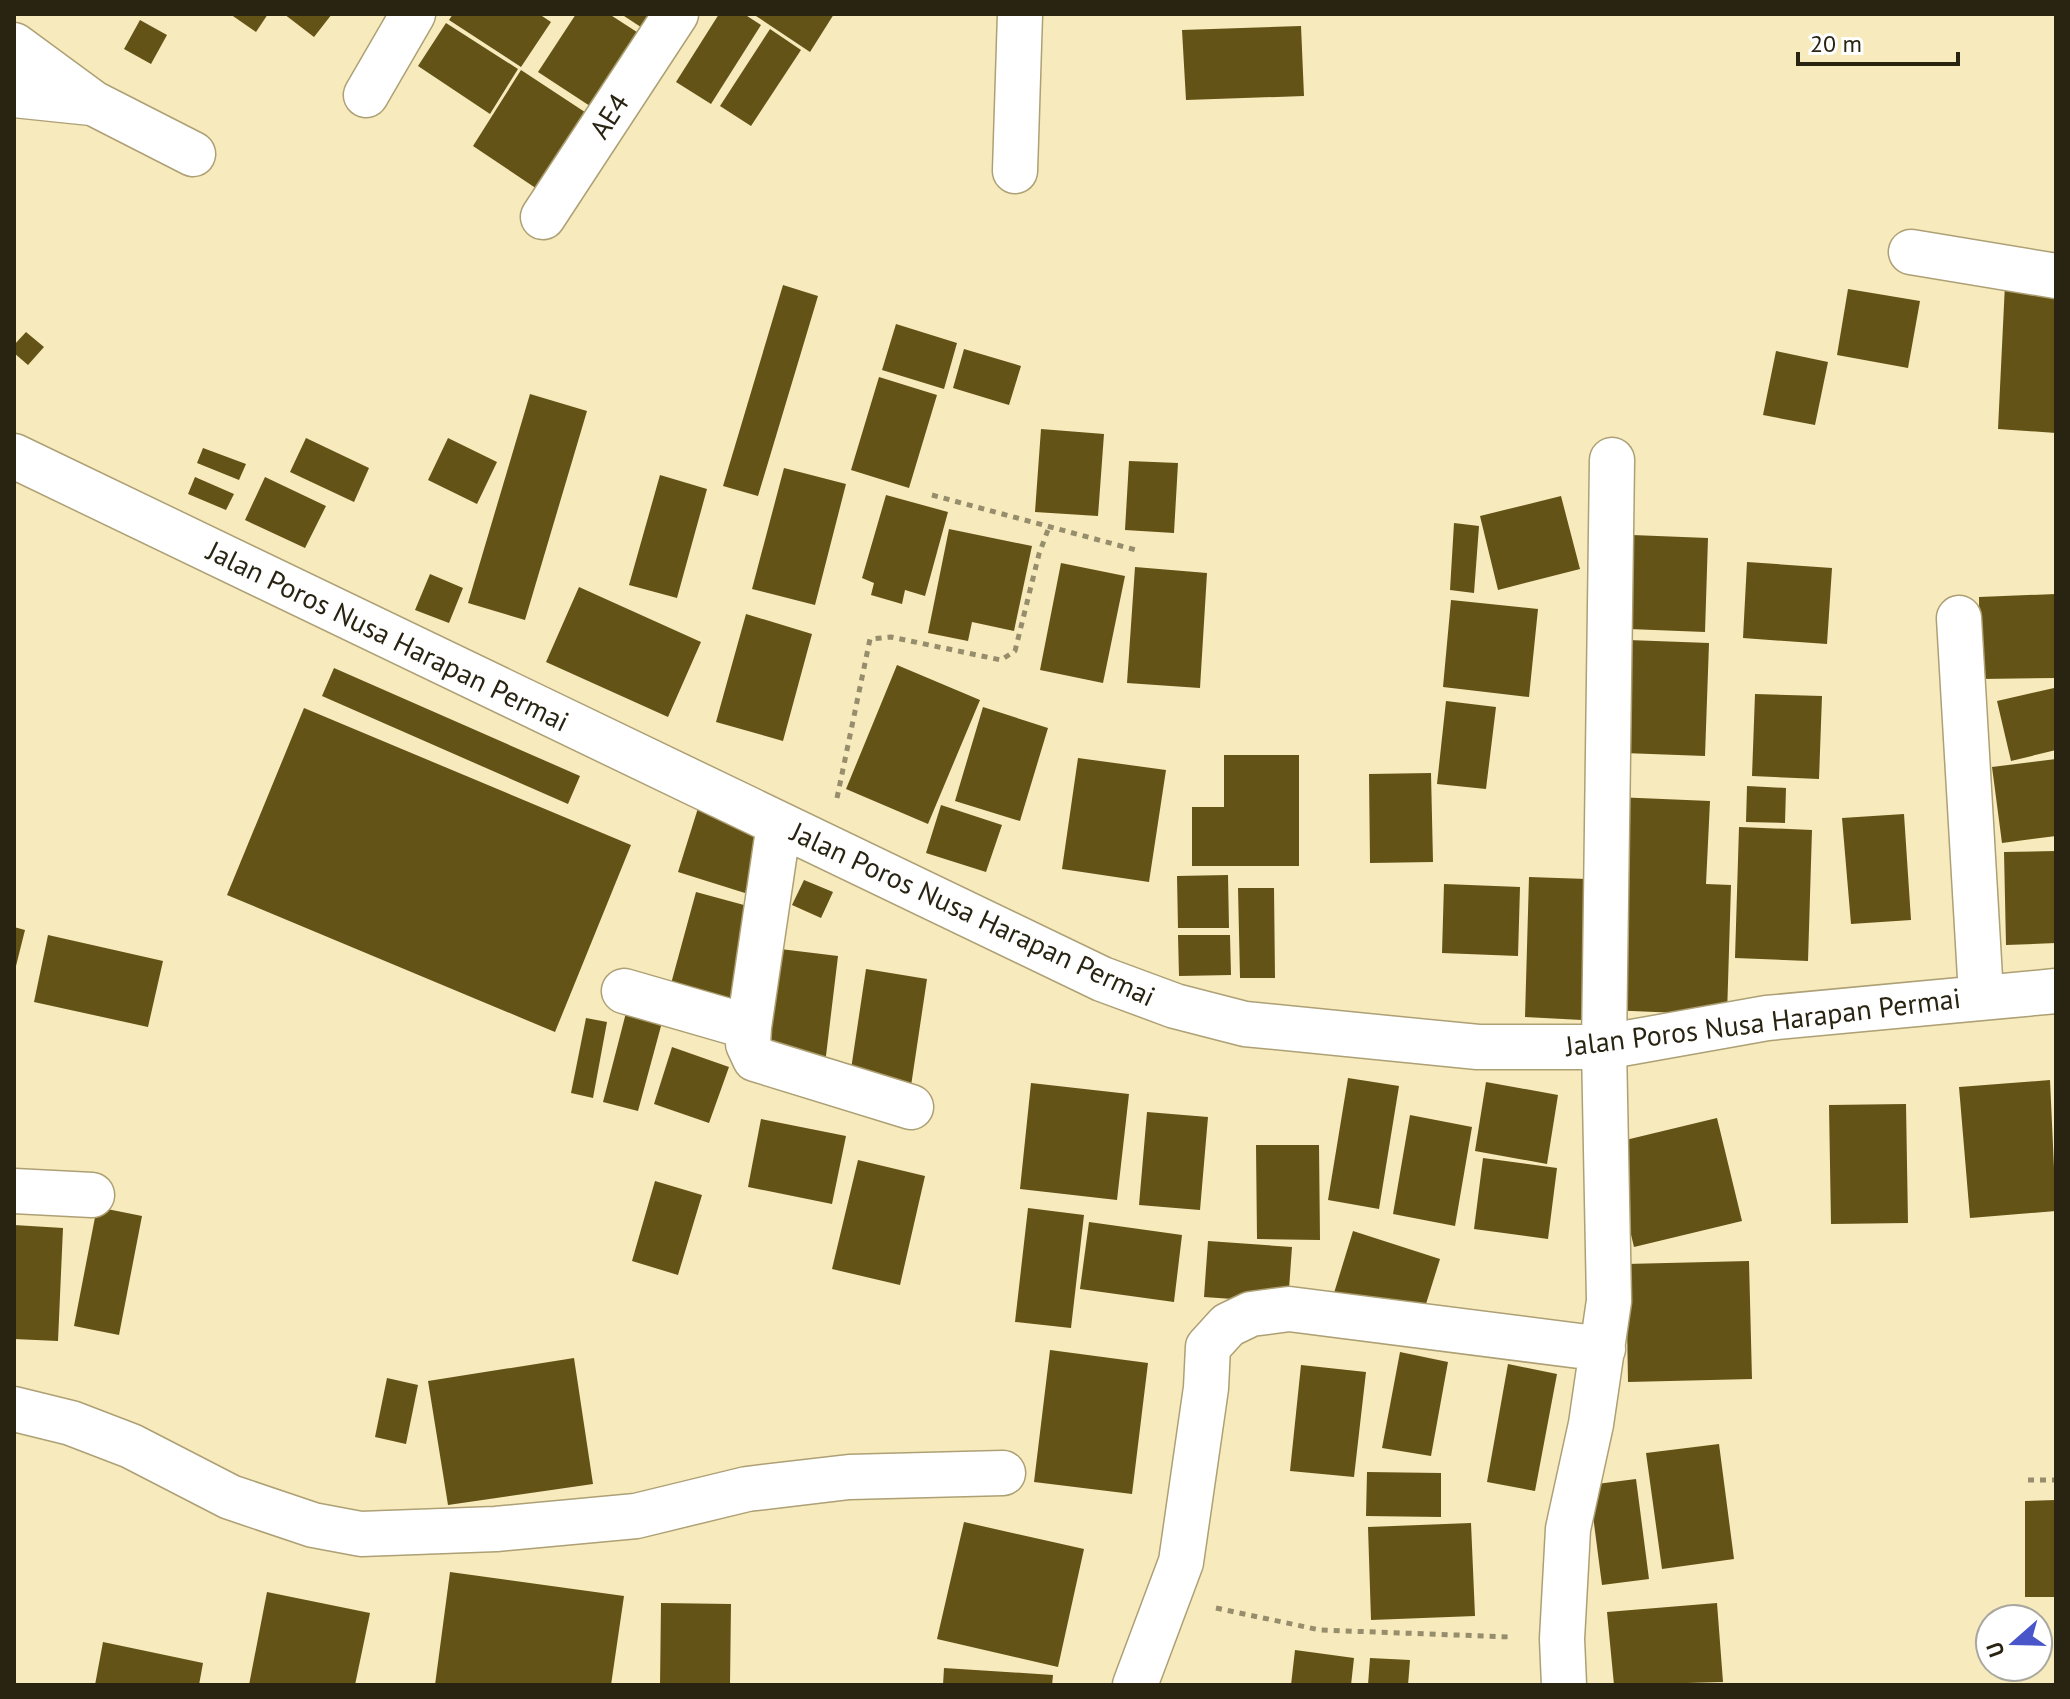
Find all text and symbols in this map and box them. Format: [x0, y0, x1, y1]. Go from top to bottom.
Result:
scale bar [1798, 16, 1958, 66]
text: 20 m [1810, 28, 1862, 59]
street label: AE4 [580, 86, 637, 145]
street label: Jalan Poros Nusa Harapan Permai [200, 531, 575, 739]
street label: Jalan Poros Nusa Harapan Permai [784, 812, 1161, 1014]
street label: Jalan Poros Nusa Harapan Permai [1562, 979, 1963, 1064]
north arrow [1974, 1603, 2054, 1683]
text: U [1980, 1639, 2011, 1661]

